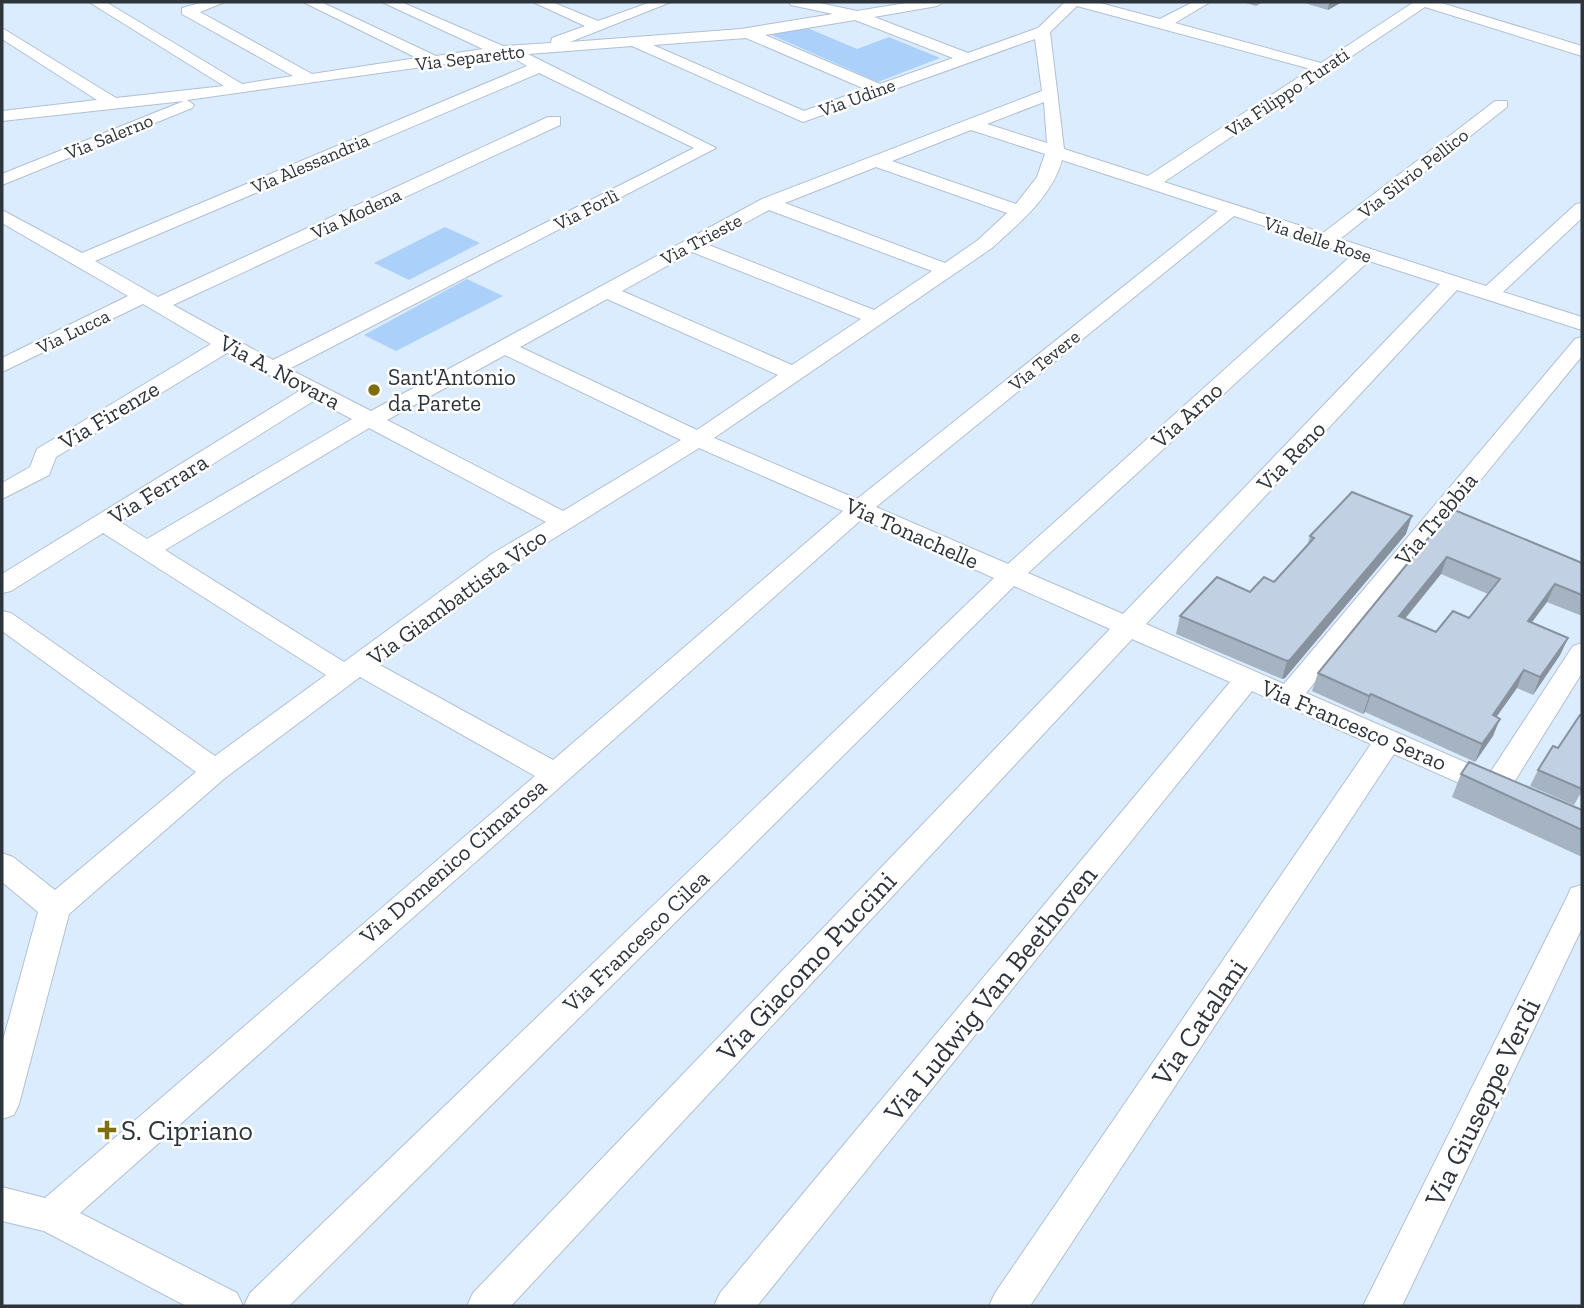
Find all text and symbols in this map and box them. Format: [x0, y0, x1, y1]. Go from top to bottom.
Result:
street label: Via Separetto [413, 39, 526, 76]
street label: Via Filippo Turati [1220, 43, 1353, 143]
street label: Via Udine [815, 73, 898, 122]
street label: Via Salerno [61, 108, 157, 165]
street label: Via Silvio Pellico [1353, 123, 1473, 224]
street label: Via Alessandria [247, 128, 373, 199]
street label: Via Modena [307, 183, 405, 245]
street label: Via Forlì [549, 184, 622, 236]
street label: Via Trieste [656, 209, 746, 271]
street label: Via delle Rose [1260, 211, 1375, 268]
street label: Via Lucca [32, 304, 113, 359]
street label: Via Tevere [1003, 325, 1085, 397]
street label: Via A. Novara [214, 328, 345, 416]
place label: Sant'Antonio da Parete [388, 363, 516, 417]
street label: Via Firenze [53, 374, 164, 456]
street label: Via Arno [1145, 376, 1228, 455]
marker: Sant'Antonio da Parete [366, 382, 382, 398]
street label: Via Reno [1250, 415, 1331, 498]
street label: Via Ferrara [102, 448, 213, 531]
street label: Via Trebbia [1388, 467, 1483, 572]
street label: Via Tonachelle [840, 491, 983, 575]
street label: Via Giambattista Vico [361, 523, 552, 672]
street label: Via Francesco Serao [1256, 673, 1451, 777]
street label: Via Domenico Cimarosa [353, 772, 552, 950]
street label: Via Ludwig Van Beethoven [876, 859, 1104, 1129]
street label: Via Francesco Cilea [556, 864, 715, 1019]
street label: Via Giacomo Puccini [709, 864, 903, 1069]
street label: Via Catalani [1144, 953, 1254, 1093]
street label: Via Giuseppe Verdi [1417, 993, 1547, 1213]
place label: S. Cipriano [121, 1114, 253, 1147]
marker: S. Cipriano [99, 1122, 115, 1138]

